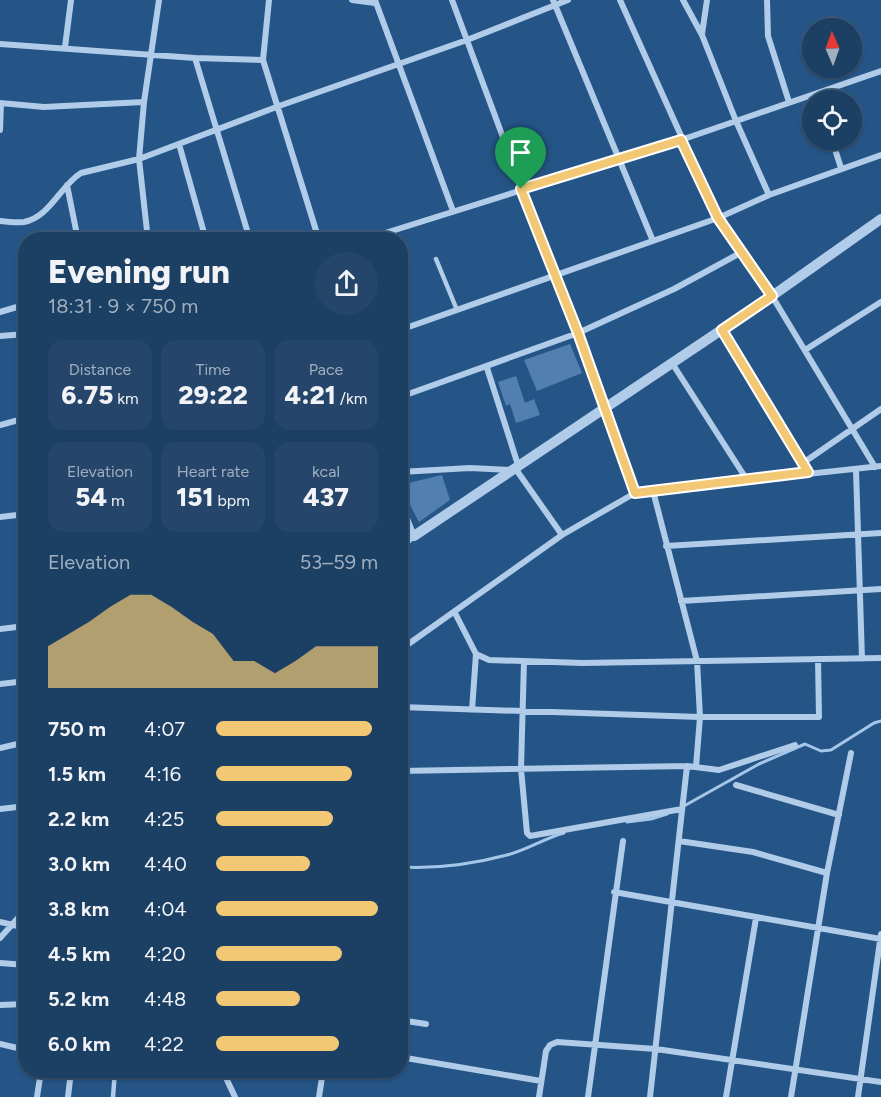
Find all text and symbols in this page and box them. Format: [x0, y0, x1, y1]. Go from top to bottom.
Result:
north arrow [802, 18, 862, 78]
map controls [802, 18, 862, 150]
button: locate [802, 90, 862, 150]
pin [495, 127, 546, 189]
icon: arrive [504, 136, 537, 169]
text: Evening run [48, 252, 230, 291]
button: share [315, 252, 378, 315]
text: 18:31 · 9 × 750 m [48, 294, 198, 318]
text: Distance [69, 360, 131, 379]
text: Time [196, 360, 230, 379]
text: Pace [309, 360, 343, 379]
text: 6.75 [61, 379, 113, 411]
text: 29:22 [178, 379, 248, 411]
text: 4:21 [285, 379, 336, 411]
text: km [113, 389, 139, 408]
text: /km [336, 389, 367, 408]
text: Elevation [67, 462, 133, 481]
text: Heart rate [177, 462, 249, 481]
text: kcal [312, 462, 340, 481]
text: 54 [75, 481, 107, 513]
text: 151 [176, 481, 213, 513]
text: 437 [303, 481, 349, 513]
text: m [107, 491, 125, 510]
text: bpm [213, 491, 250, 510]
text: Elevation [48, 550, 130, 574]
text: 53–59 m [300, 550, 378, 574]
text: 750 m [48, 717, 106, 741]
text: 4:07 [144, 717, 185, 741]
text: 1.5 km [48, 762, 106, 786]
text: 4:16 [144, 762, 181, 786]
text: 2.2 km [48, 807, 109, 831]
text: 4:25 [144, 807, 184, 831]
text: 3.0 km [48, 852, 110, 876]
text: 4:40 [144, 852, 187, 876]
text: 3.8 km [48, 897, 109, 921]
text: 4:04 [144, 897, 187, 921]
text: 4.5 km [48, 942, 110, 966]
text: 4:20 [144, 942, 185, 966]
text: 5.2 km [48, 987, 109, 1011]
text: 4:48 [144, 987, 186, 1011]
text: 6.0 km [48, 1032, 110, 1056]
text: 4:22 [144, 1032, 184, 1056]

